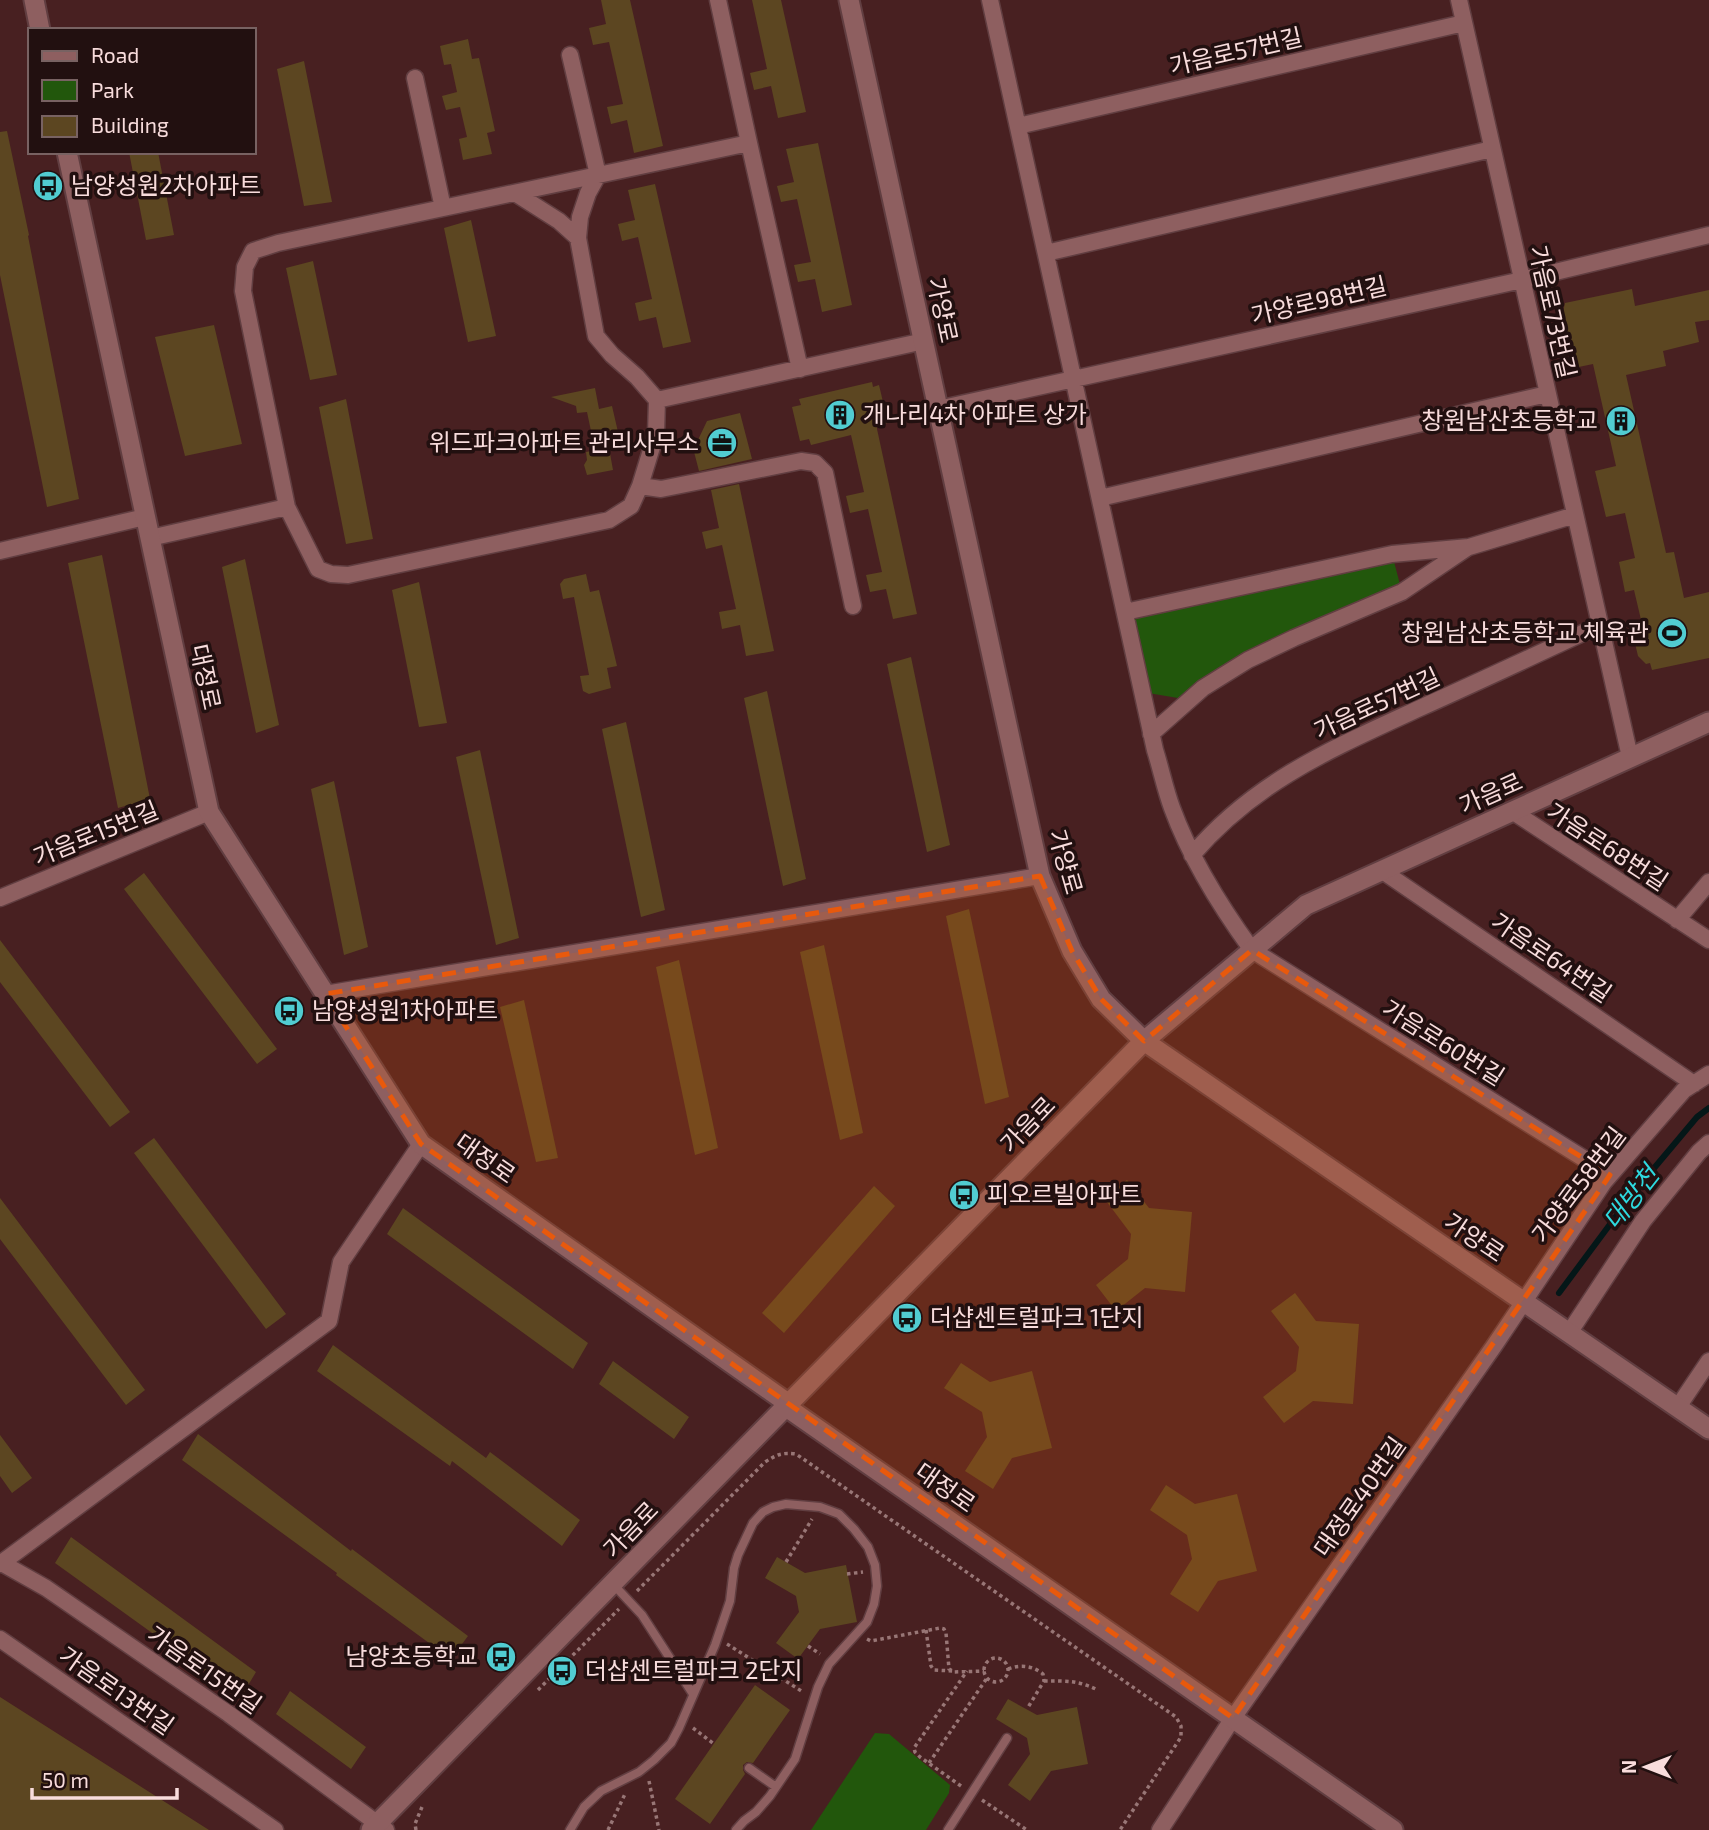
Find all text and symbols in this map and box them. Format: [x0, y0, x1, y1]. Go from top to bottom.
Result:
street label: 가음로57번길 [1166, 21, 1305, 80]
legend [28, 28, 256, 154]
text: Road [91, 42, 139, 67]
text: Park [91, 77, 134, 102]
text: Building [91, 112, 169, 137]
bus stop icon: 남양성원2차아파트 [31, 169, 65, 203]
place label: 남양성원2차아파트 [71, 170, 261, 199]
street label: 가음로73번길 [1524, 242, 1583, 381]
street label: 가양로98번길 [1248, 270, 1389, 329]
street label: 가양로 [922, 274, 965, 345]
building icon: 개나리4차 아파트 상가 [823, 398, 857, 432]
place label: 개나리4차 아파트 상가 [863, 399, 1087, 428]
building icon: 창원남산초등학교 [1604, 404, 1638, 438]
place label: 창원남산초등학교 [1421, 405, 1598, 434]
office icon: 위드파크아파트 관리사무소 [705, 426, 739, 460]
place label: 위드파크아파트 관리사무소 [429, 427, 699, 456]
sports icon: 창원남산초등학교 체육관 [1655, 616, 1689, 650]
place label: 창원남산초등학교 체육관 [1401, 617, 1649, 646]
street label: 대정로 [185, 641, 228, 712]
street label: 가음로57번길 [1309, 661, 1444, 744]
street label: 가음로 [1454, 766, 1527, 819]
street label: 가음로15번길 [28, 794, 162, 871]
street label: 가음로68번길 [1542, 796, 1674, 896]
street label: 가양로 [1043, 826, 1090, 897]
street label: 가음로64번길 [1486, 906, 1618, 1008]
street label: 가음로60번길 [1377, 993, 1510, 1091]
bus stop icon: 남양성원1차아파트 [272, 994, 306, 1028]
place label: 남양성원1차아파트 [312, 995, 498, 1024]
street label: 가음로 [993, 1090, 1060, 1158]
street label: 가양로58번길 [1525, 1120, 1631, 1248]
street label: 대정로 [450, 1127, 521, 1189]
water label: 대방천 [1596, 1157, 1666, 1235]
bus stop icon: 피오르빌아파트 [947, 1178, 981, 1212]
place label: 피오르빌아파트 [987, 1179, 1142, 1208]
street label: 가양로 [1439, 1206, 1510, 1267]
bus stop icon: 더샵센트럴파크 1단지 [890, 1301, 924, 1335]
place label: 더샵센트럴파크 1단지 [930, 1302, 1144, 1331]
street label: 대정로40번길 [1307, 1431, 1411, 1562]
street label: 대정로 [910, 1456, 981, 1518]
street label: 가음로 [596, 1495, 663, 1563]
street label: 가음로15번길 [142, 1619, 268, 1719]
street label: 가음로13번길 [54, 1640, 180, 1740]
bus stop icon: 남양초등학교 [484, 1640, 518, 1674]
place label: 남양초등학교 [346, 1641, 478, 1670]
bus stop icon: 더샵센트럴파크 2단지 [545, 1654, 579, 1688]
place label: 더샵센트럴파크 2단지 [585, 1655, 803, 1684]
north arrow [1611, 1732, 1681, 1802]
scale bar [32, 1756, 177, 1800]
text: N [1617, 1760, 1640, 1774]
text: 50 m [42, 1767, 89, 1792]

